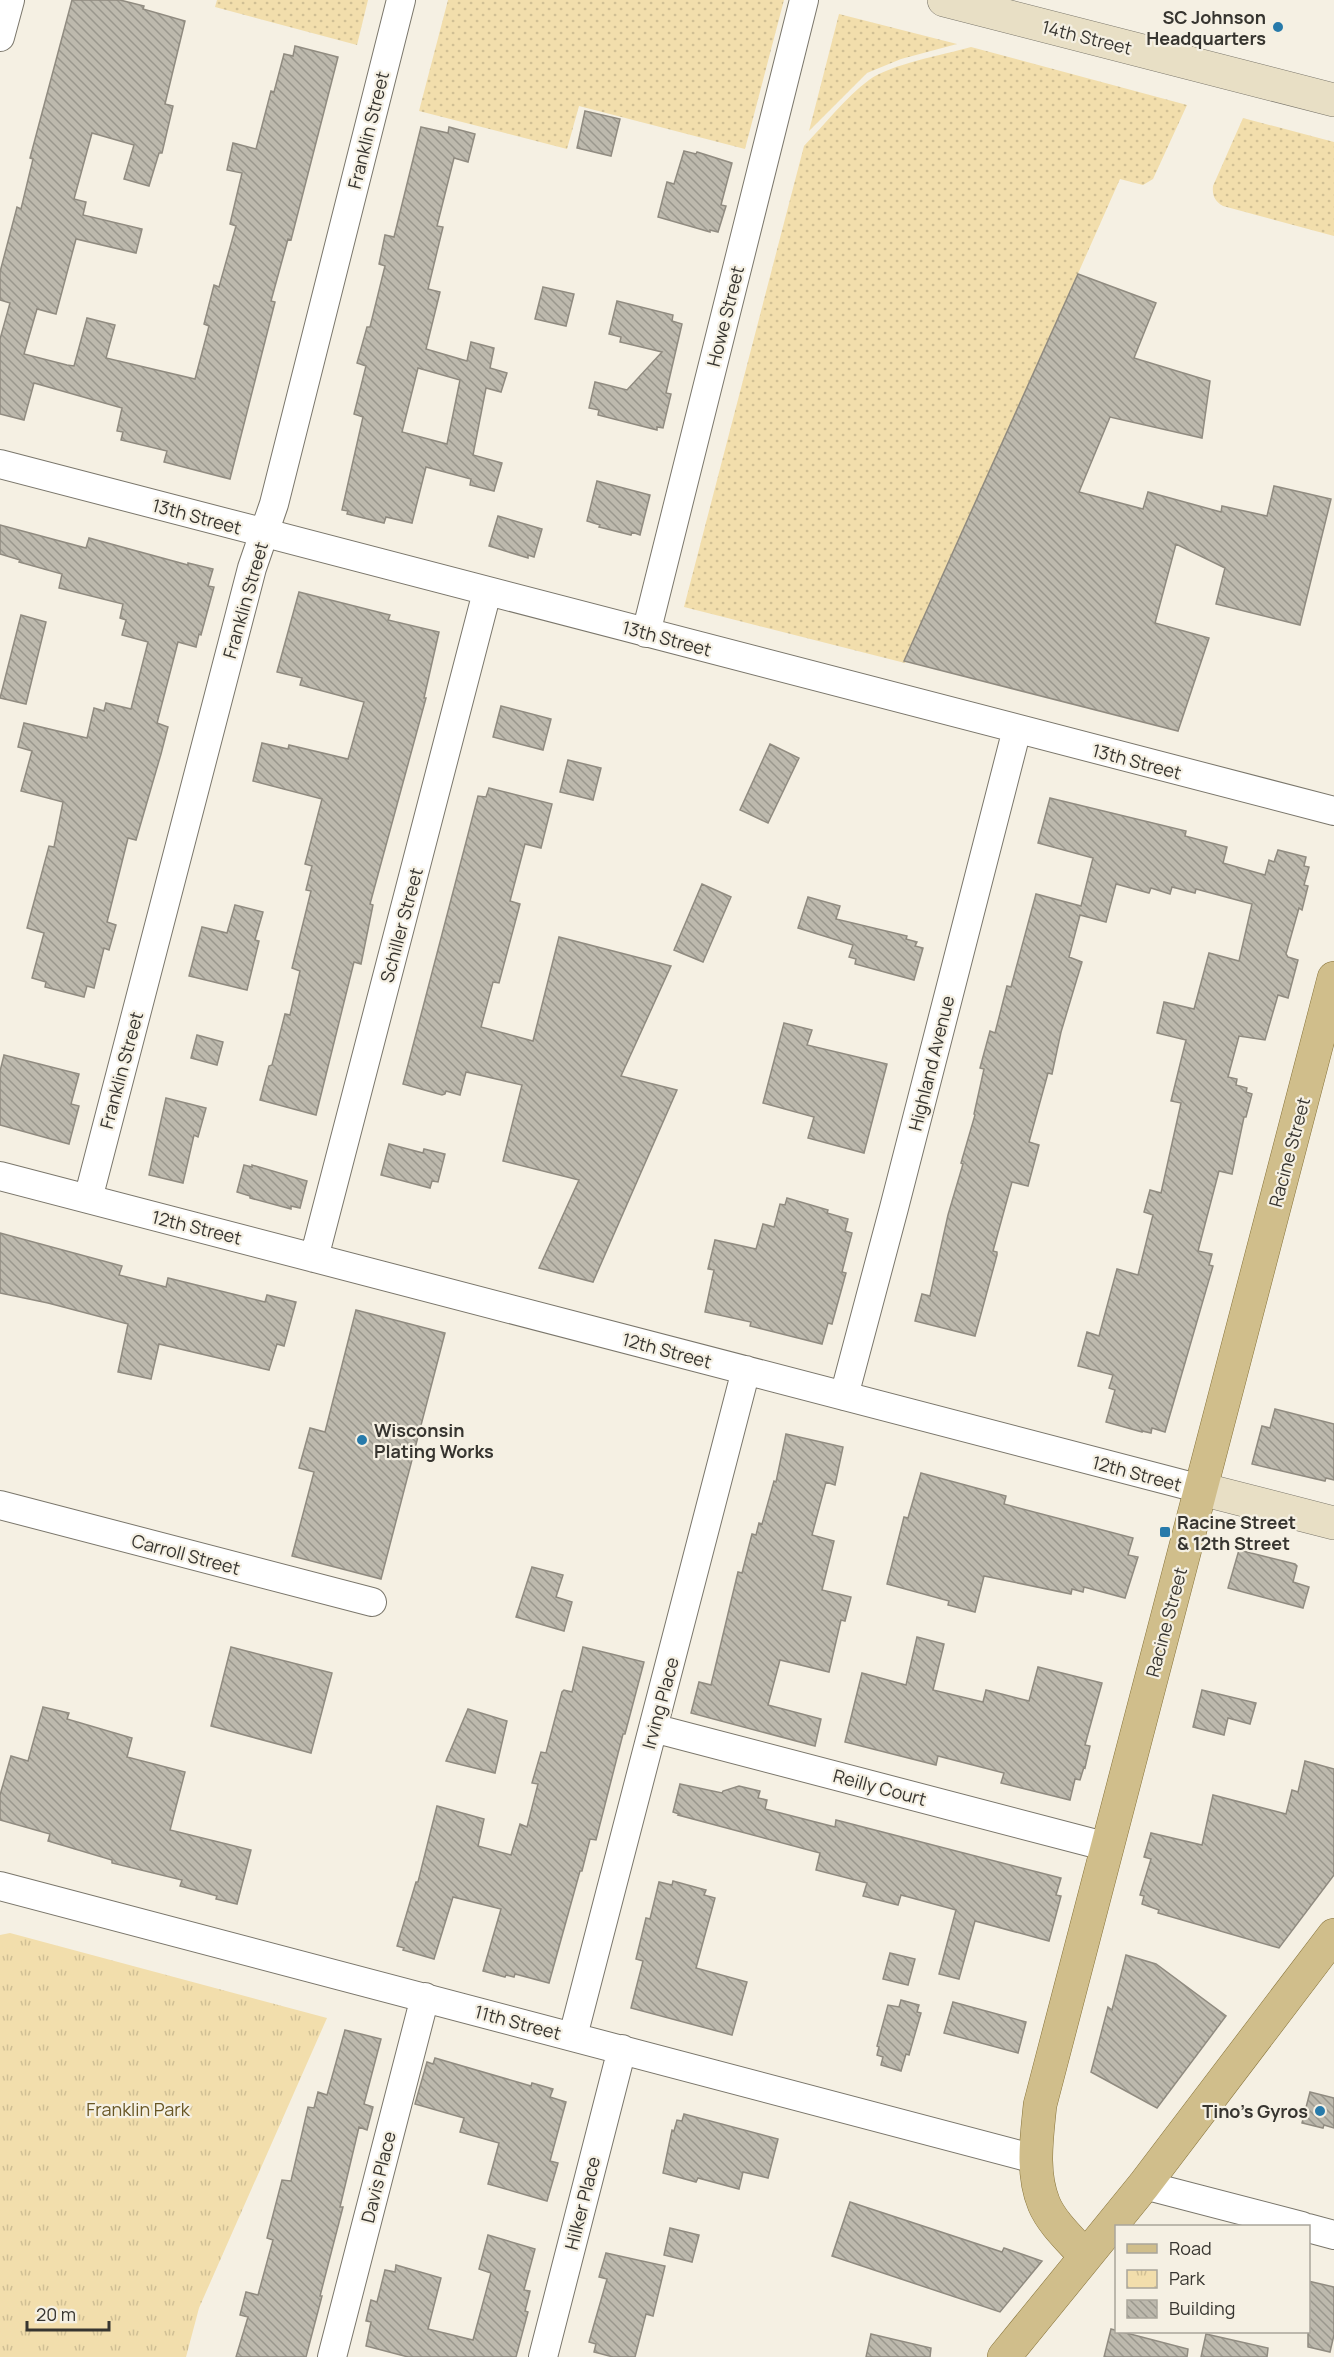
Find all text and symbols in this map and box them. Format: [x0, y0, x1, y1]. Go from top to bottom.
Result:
place label: SC Johnson Headquarters [1146, 5, 1266, 50]
street label: 14th Street [1039, 14, 1135, 60]
marker: SC Johnson Headquarters [1271, 20, 1285, 34]
street label: Franklin Street [342, 69, 394, 191]
street label: Howe Street [701, 263, 749, 369]
street label: 13th Street [150, 493, 244, 539]
street label: Franklin Street [217, 539, 273, 661]
street label: 13th Street [620, 615, 714, 661]
street label: 13th Street [1090, 738, 1184, 784]
street label: Schiller Street [374, 865, 428, 985]
street label: Highland Avenue [903, 993, 959, 1133]
street label: Franklin Street [94, 1009, 148, 1131]
street label: Racine Street [1263, 1094, 1315, 1210]
street label: 12th Street [150, 1204, 244, 1250]
street label: 12th Street [620, 1327, 714, 1373]
place label: Wisconsin Plating Works [374, 1418, 494, 1463]
marker: Wisconsin Plating Works [355, 1433, 369, 1447]
street label: 12th Street [1090, 1450, 1184, 1496]
place label: Racine Street & 12th Street [1177, 1510, 1296, 1555]
marker: Racine Street & 12th Street [1158, 1525, 1172, 1539]
street label: Carroll Street [129, 1528, 243, 1580]
street label: Racine Street [1140, 1564, 1192, 1680]
street label: Irving Place [636, 1654, 684, 1752]
street label: Reilly Court [831, 1763, 929, 1811]
street label: 11th Street [472, 1999, 564, 2045]
park label: Franklin Park [86, 2097, 191, 2121]
place label: Tino's Gyros [1202, 2099, 1308, 2123]
marker: Tino's Gyros [1313, 2104, 1327, 2118]
street label: Davis Place [355, 2129, 401, 2225]
street label: Hilker Place [559, 2154, 605, 2252]
legend [1115, 2225, 1310, 2333]
text: Road [1169, 2236, 1212, 2260]
text: Park [1169, 2266, 1206, 2290]
scale bar [27, 2294, 110, 2332]
text: Building [1169, 2296, 1235, 2320]
text: 20 m [36, 2302, 76, 2326]

